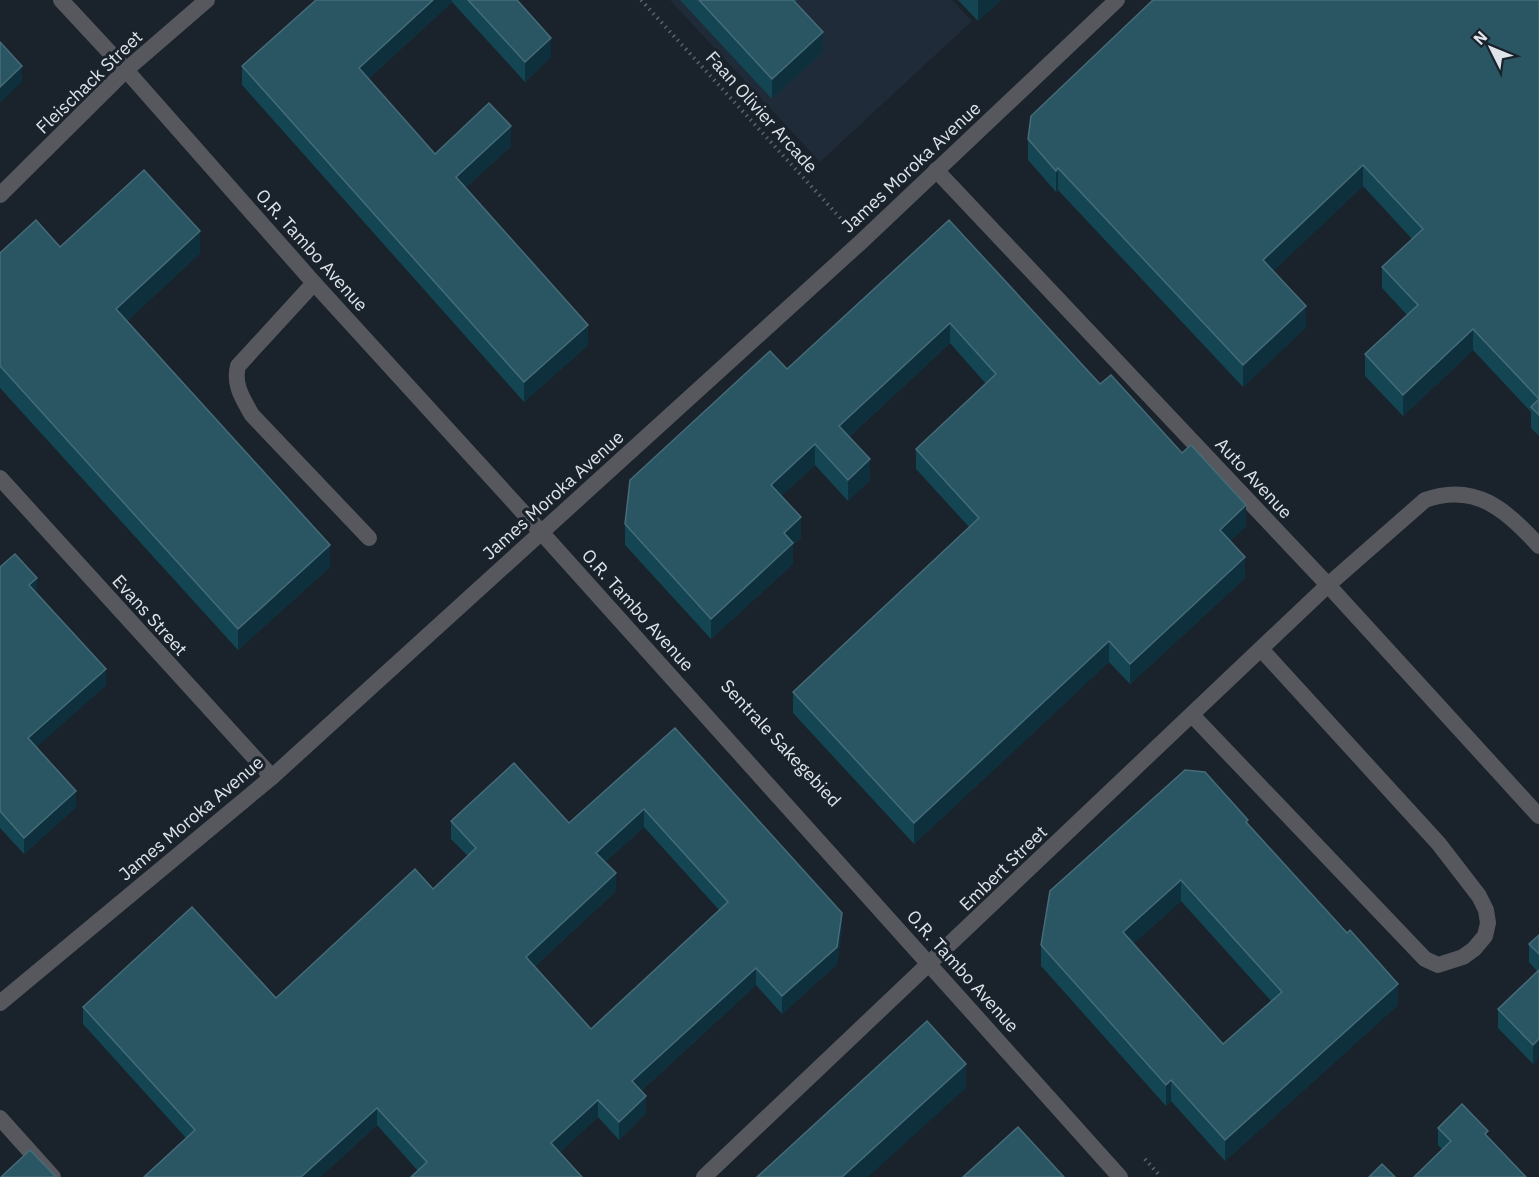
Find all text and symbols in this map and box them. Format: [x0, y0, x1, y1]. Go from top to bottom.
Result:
north arrow [1461, 18, 1521, 78]
street label: Fleischack Street [31, 25, 147, 139]
text: N [1469, 27, 1491, 49]
street label: Faan Olivier Arcade [701, 46, 823, 178]
street label: James Moroka Avenue [837, 96, 985, 237]
street label: O.R. Tambo Avenue [251, 184, 373, 316]
street label: James Moroka Avenue [478, 425, 628, 564]
street label: Auto Avenue [1211, 433, 1297, 523]
street label: O.R. Tambo Avenue [577, 544, 699, 676]
street label: Evans Street [108, 570, 192, 660]
street label: Sentrale Sakegebied [716, 675, 846, 811]
street label: James Moroka Avenue [114, 751, 268, 885]
street label: Embert Street [954, 820, 1052, 916]
street label: O.R. Tambo Avenue [902, 905, 1024, 1037]

